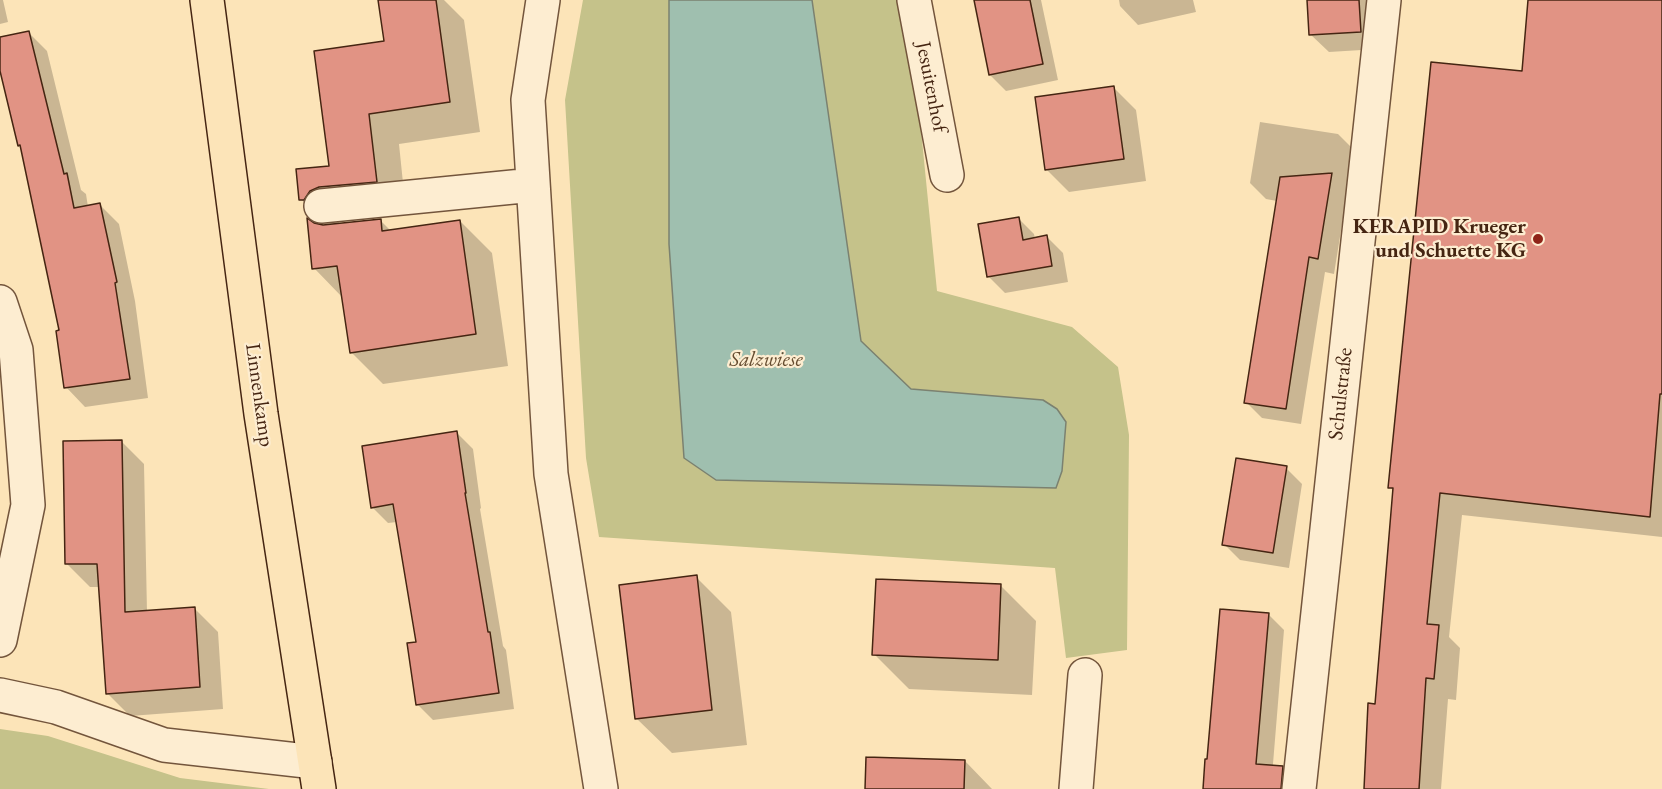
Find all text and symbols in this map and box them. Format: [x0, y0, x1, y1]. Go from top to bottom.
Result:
street label: Jesuitenhof [910, 39, 952, 135]
place label: KERAPID Krueger und Schuette KG [1353, 214, 1526, 264]
marker: KERAPID Krueger und Schuette KG [1531, 232, 1545, 246]
street label: Linnenkamp [239, 342, 279, 448]
park label: Salzwiese [729, 347, 803, 373]
street label: Schulstraße [1324, 347, 1358, 441]

